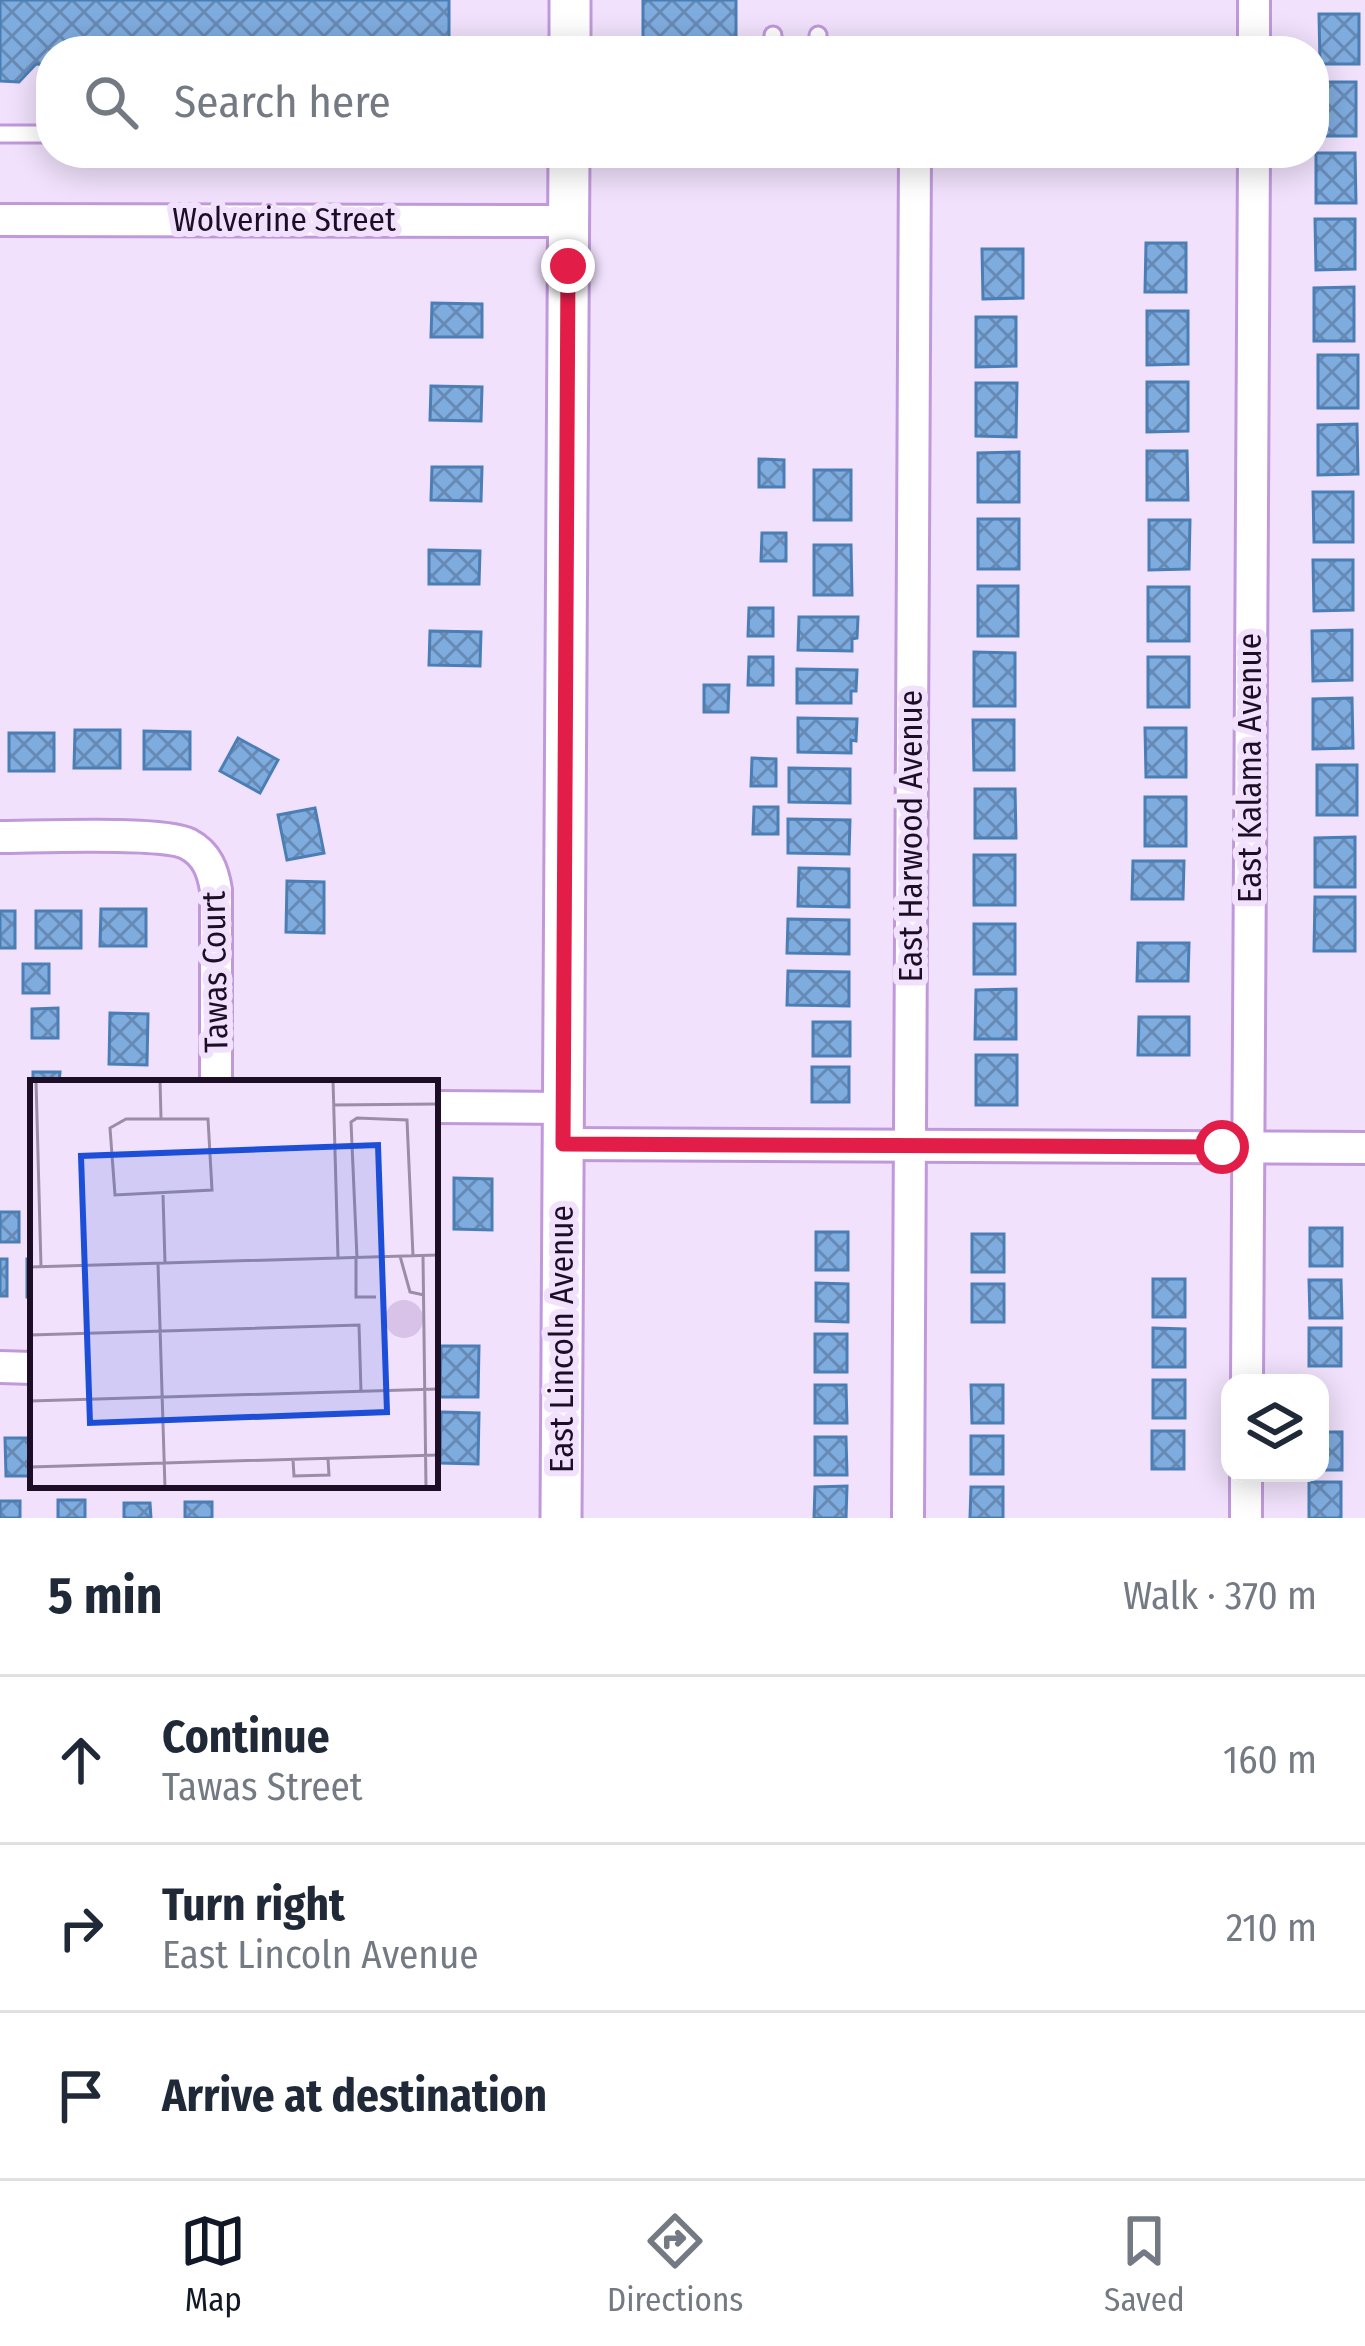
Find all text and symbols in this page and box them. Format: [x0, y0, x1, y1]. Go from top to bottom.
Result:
search box [36, 36, 1329, 168]
icon: search [78, 69, 144, 135]
text: Search here [174, 75, 391, 129]
street label: Wolverine Street [172, 200, 396, 240]
route end [541, 239, 595, 293]
street label: East Kalama Avenue [1230, 633, 1270, 903]
street label: East Harwood Avenue [891, 690, 931, 982]
street label: Tawas Court [194, 891, 236, 1053]
inset map [30, 1080, 438, 1488]
route start [1195, 1120, 1249, 1174]
street label: East Lincoln Avenue [542, 1205, 582, 1473]
map controls [1221, 1374, 1329, 1482]
button: layers [1221, 1374, 1329, 1482]
text: 5 min [48, 1565, 163, 1627]
text: Walk · 370 m [1123, 1573, 1317, 1619]
text: Continue [162, 1710, 330, 1764]
icon: ahead [48, 1727, 114, 1793]
text: 160 m [1223, 1737, 1317, 1783]
text: Tawas Street [162, 1764, 363, 1810]
text: Turn right [162, 1878, 345, 1932]
icon: right [48, 1895, 114, 1961]
text: 210 m [1226, 1905, 1317, 1951]
text: East Lincoln Avenue [162, 1932, 479, 1978]
icon: arrive [48, 2063, 114, 2129]
text: Arrive at destination [162, 2069, 547, 2123]
tab: Map [180, 2208, 246, 2320]
tab: Directions [607, 2208, 743, 2320]
tab: Saved [1104, 2208, 1185, 2320]

